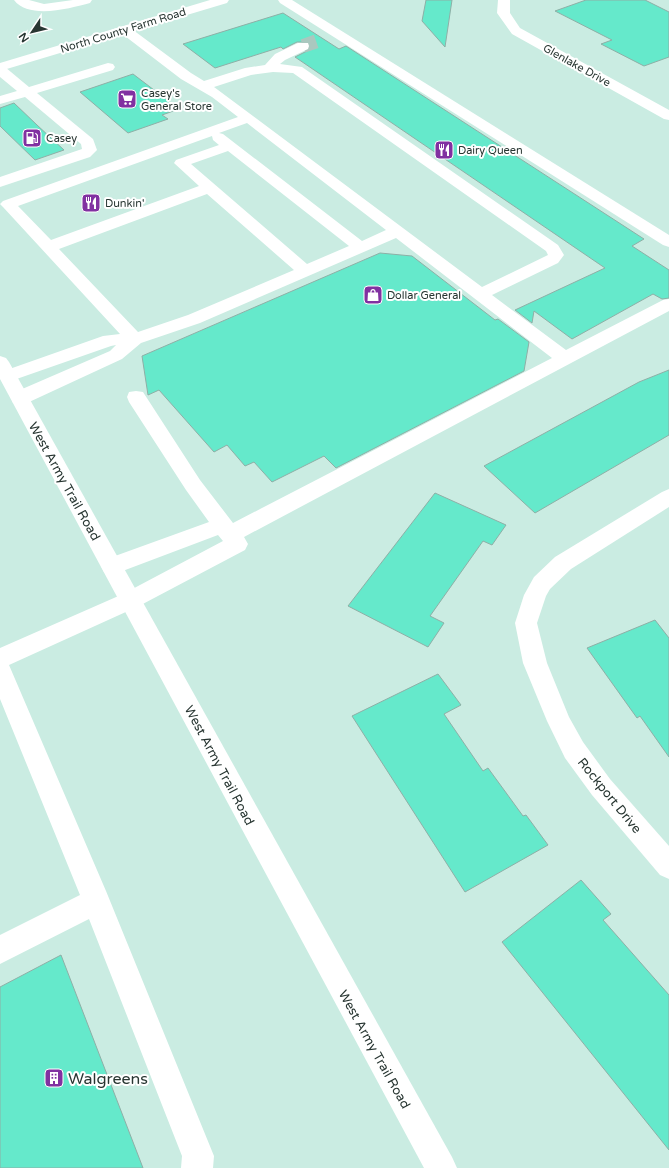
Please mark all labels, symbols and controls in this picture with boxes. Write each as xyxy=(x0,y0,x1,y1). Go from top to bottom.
street label: North County Farm Road xyxy=(59,5,188,56)
north arrow xyxy=(12,12,52,52)
text: N xyxy=(16,30,32,45)
street label: Glenlake Drive xyxy=(541,42,613,89)
place label: Casey's General Store xyxy=(141,87,212,113)
supermarket icon: Casey's General Store xyxy=(116,88,138,110)
fuel station icon: Casey xyxy=(21,127,43,149)
place label: Casey xyxy=(46,132,77,145)
restaurant icon: Dairy Queen xyxy=(433,139,455,161)
place label: Dairy Queen xyxy=(458,144,523,157)
restaurant icon: Dunkin' xyxy=(80,192,102,214)
place label: Dunkin' xyxy=(105,197,144,210)
shop icon: Dollar General xyxy=(362,284,384,306)
place label: Dollar General xyxy=(387,289,461,302)
street label: West Army Trail Road xyxy=(25,419,103,544)
street label: West Army Trail Road xyxy=(181,703,257,828)
street label: Rockport Drive xyxy=(574,755,645,837)
street label: West Army Trail Road xyxy=(335,987,413,1112)
building icon: Walgreens xyxy=(43,1067,65,1089)
place label: Walgreens xyxy=(68,1069,148,1089)

